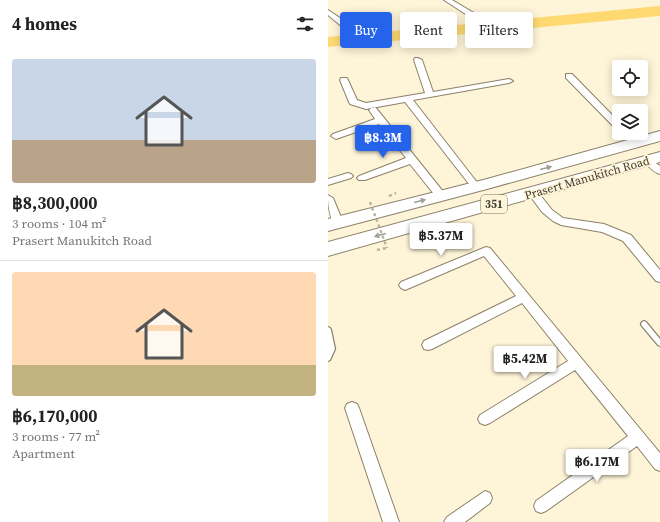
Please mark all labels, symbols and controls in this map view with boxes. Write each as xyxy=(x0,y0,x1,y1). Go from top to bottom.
text: 4 homes xyxy=(12,12,77,36)
chip: Buy xyxy=(340,12,392,48)
chip: Rent xyxy=(400,12,457,48)
chip: Filters xyxy=(465,12,533,48)
icon: filters xyxy=(294,13,316,35)
map controls xyxy=(612,60,648,140)
button: locate xyxy=(612,60,648,96)
icon: home xyxy=(128,85,200,157)
button: layers xyxy=(612,104,648,140)
pin: ฿8.3M xyxy=(355,125,411,159)
text: ฿8.3M xyxy=(364,129,402,146)
street label: Prasert Manukitch Road xyxy=(523,152,651,203)
one-way arrow xyxy=(540,165,552,171)
text: ฿8,300,000 xyxy=(12,191,98,215)
road number: 351 xyxy=(481,195,507,213)
one-way arrow xyxy=(414,198,426,204)
text: 3 rooms · 104 m² xyxy=(12,215,107,232)
pin: ฿5.37M xyxy=(408,223,474,257)
text: ฿5.37M xyxy=(419,227,463,244)
text: Prasert Manukitch Road xyxy=(12,232,152,249)
one-way arrow xyxy=(373,232,385,238)
icon: home xyxy=(128,298,200,370)
pin: ฿5.42M xyxy=(492,346,558,380)
text: ฿5.42M xyxy=(503,350,547,367)
text: ฿6,170,000 xyxy=(12,404,98,428)
text: 3 rooms · 77 m² xyxy=(12,428,100,445)
text: Apartment xyxy=(12,445,75,462)
pin: ฿6.17M xyxy=(564,449,630,483)
text: ฿6.17M xyxy=(575,453,619,470)

